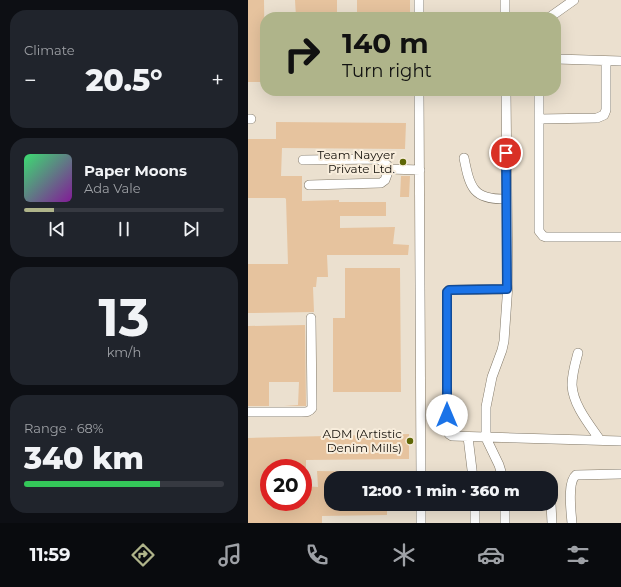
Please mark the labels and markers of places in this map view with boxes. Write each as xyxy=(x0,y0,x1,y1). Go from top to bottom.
pin xyxy=(489,136,523,170)
place label: Team Nayyer Private Ltd. xyxy=(317,147,395,176)
marker: Team Nayyer Private Ltd. xyxy=(398,157,408,167)
place label: ADM (Artistic Denim Mills) xyxy=(323,426,402,455)
marker: ADM (Artistic Denim Mills) xyxy=(405,436,415,446)

